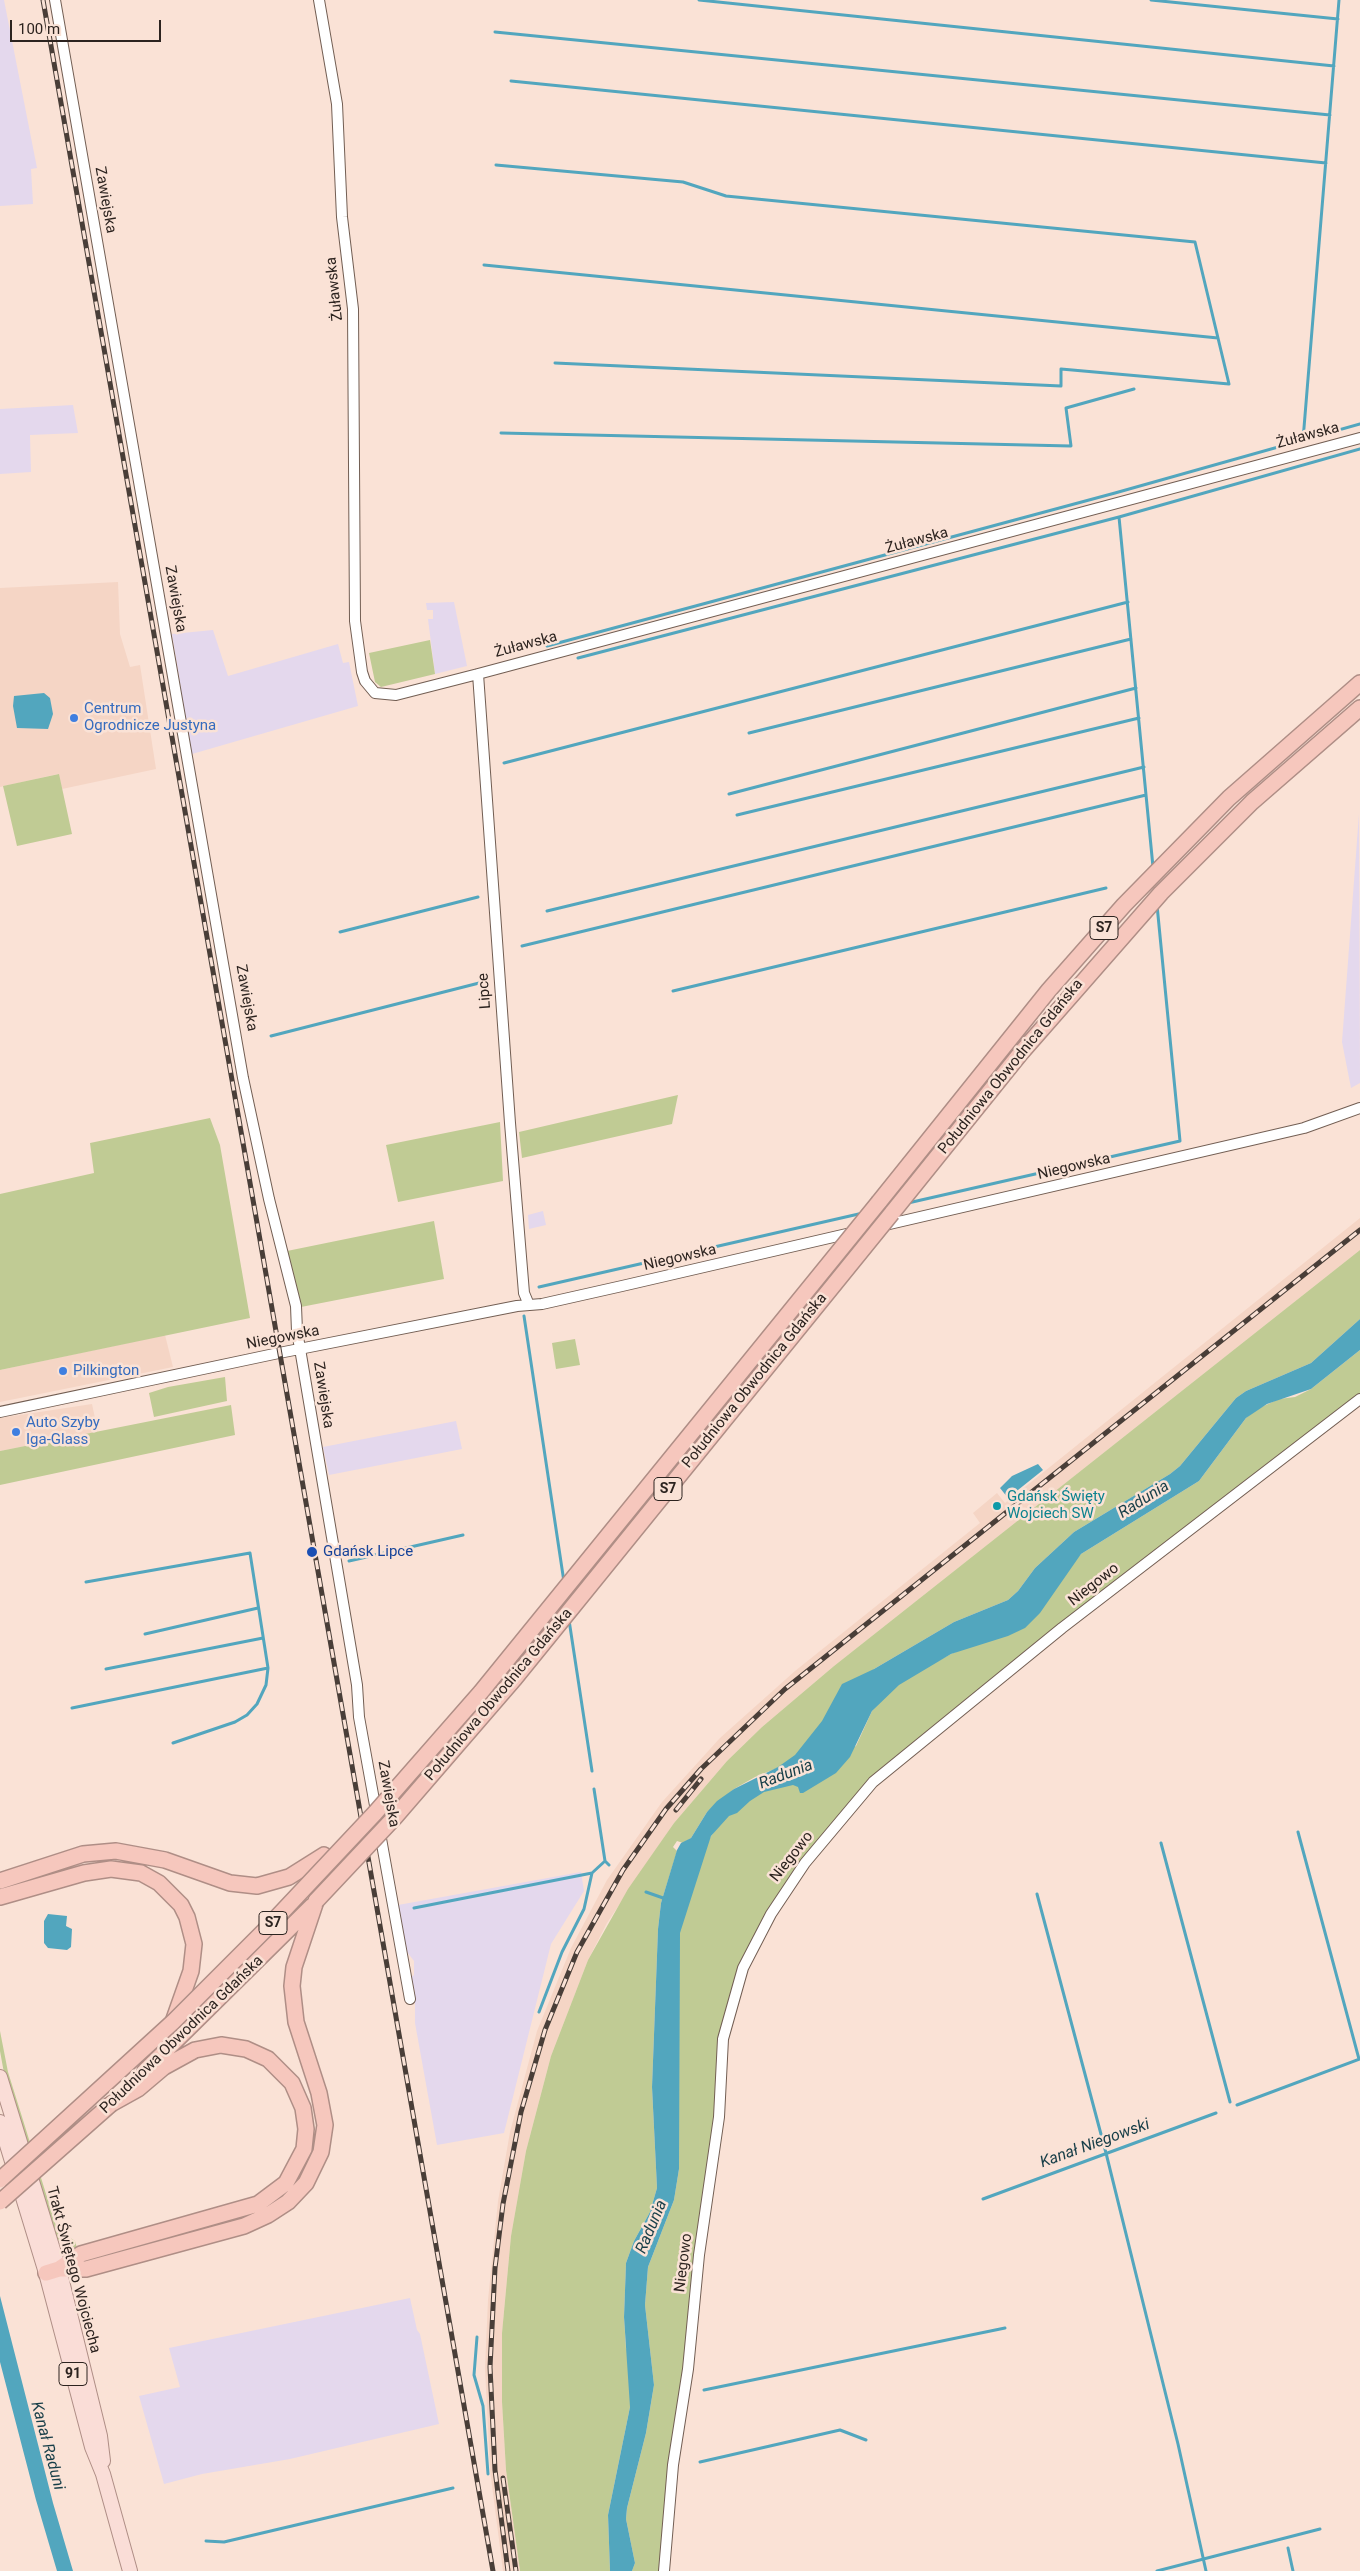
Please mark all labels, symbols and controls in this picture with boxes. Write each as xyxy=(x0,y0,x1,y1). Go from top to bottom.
scale bar xyxy=(12,10,164,42)
text: 100 m xyxy=(18,20,60,38)
street label: Zawiejska xyxy=(90,165,120,235)
street label: Żuławska xyxy=(323,256,347,322)
street label: Żuławska xyxy=(1275,419,1341,453)
street label: Żuławska xyxy=(884,524,950,558)
street label: Zawiejska xyxy=(160,564,190,634)
street label: Żuławska xyxy=(493,628,559,662)
place label: Centrum Ogrodnicze Justyna xyxy=(84,700,216,735)
marker: Centrum Ogrodnicze Justyna xyxy=(68,712,80,724)
road number: S7 xyxy=(1090,916,1118,940)
street label: Zawiejska xyxy=(231,963,261,1033)
street label: Lipce xyxy=(475,972,495,1010)
street label: Południowa Obwodnica Gdańska xyxy=(935,976,1087,1158)
street label: Niegowska xyxy=(1036,1150,1112,1184)
street label: Niegowska xyxy=(642,1241,718,1275)
street label: Południowa Obwodnica Gdańska xyxy=(679,1290,831,1472)
street label: Niegowska xyxy=(245,1322,321,1354)
street label: Zawiejska xyxy=(309,1360,337,1430)
place label: Pilkington xyxy=(73,1362,139,1380)
marker: Pilkington xyxy=(57,1365,69,1377)
place label: Auto Szyby Iga-Glass xyxy=(26,1414,100,1449)
marker: Auto Szyby Iga-Glass xyxy=(10,1426,22,1438)
water label: Radunia xyxy=(1115,1477,1173,1523)
road number: S7 xyxy=(654,1478,682,1500)
place label: Gdańsk Święty Wojciech SW xyxy=(1007,1488,1105,1523)
marker: Gdańsk Święty Wojciech SW xyxy=(991,1500,1003,1512)
place label: Gdańsk Lipce xyxy=(323,1543,413,1561)
marker: Gdańsk Lipce xyxy=(305,1545,319,1559)
street label: Niegowo xyxy=(1065,1560,1123,1610)
street label: Południowa Obwodnica Gdańska xyxy=(422,1605,576,1785)
water label: Radunia xyxy=(756,1756,816,1794)
street label: Zawiejska xyxy=(373,1759,403,1829)
street label: Niegowo xyxy=(767,1828,817,1886)
road number: S7 xyxy=(259,1912,287,1935)
street label: Południowa Obwodnica Gdańska xyxy=(97,1952,267,2118)
water label: Kanał Niegowski xyxy=(1038,2115,1152,2173)
street label: Trakt Świętego Wojciecha xyxy=(42,2185,104,2355)
water label: Radunia xyxy=(632,2197,672,2257)
street label: Niegowo xyxy=(671,2233,697,2293)
road number: 91 xyxy=(59,2362,87,2386)
water label: Kanał Raduni xyxy=(26,2400,68,2492)

